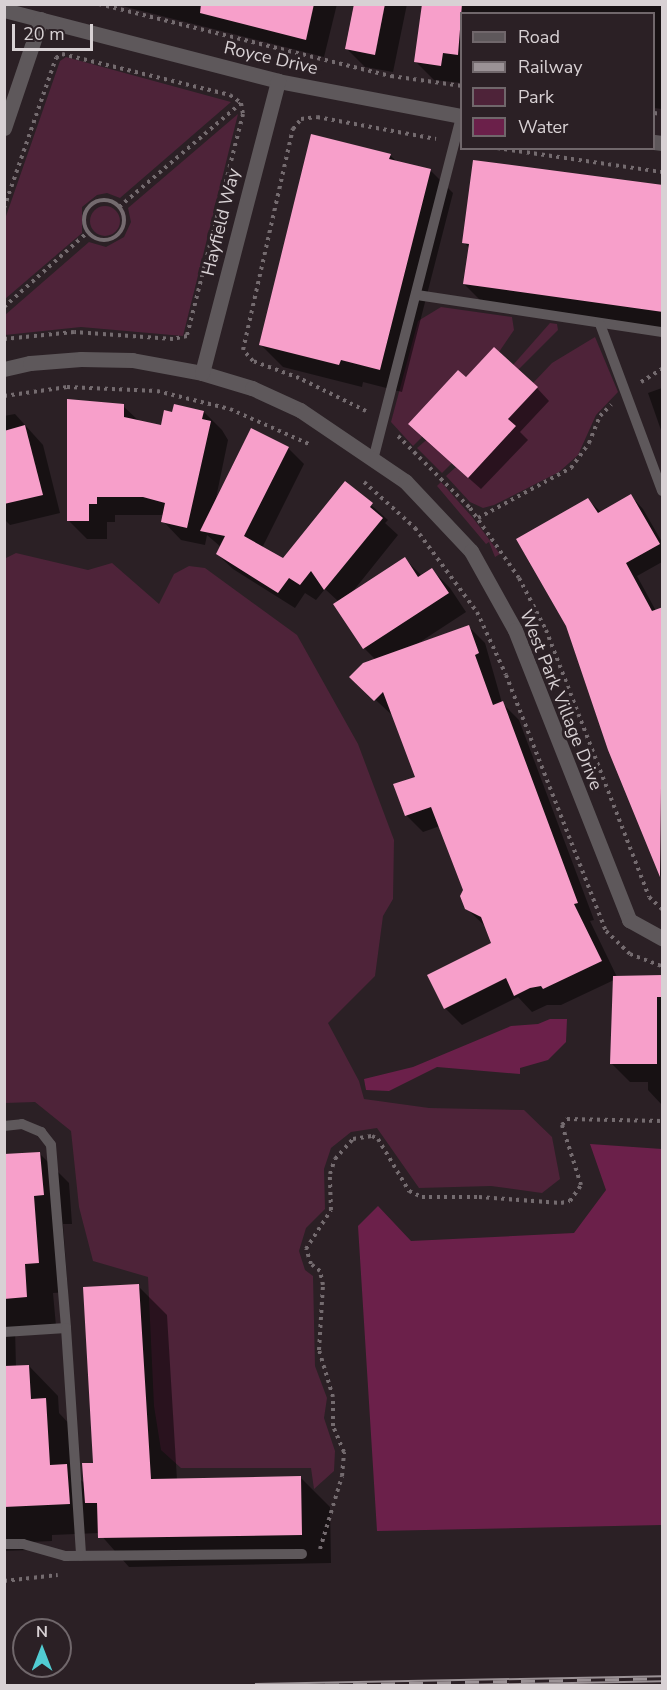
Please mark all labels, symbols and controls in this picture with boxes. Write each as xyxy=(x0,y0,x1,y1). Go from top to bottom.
scale bar xyxy=(15,12,96,50)
legend xyxy=(460,12,655,150)
text: 20 m xyxy=(23,22,65,46)
text: Road xyxy=(518,25,560,49)
street label: Royce Drive xyxy=(222,37,320,79)
text: Railway xyxy=(518,55,583,79)
text: Park xyxy=(518,85,554,109)
text: Water xyxy=(518,115,569,139)
street label: Hayfield Way xyxy=(197,166,245,278)
street label: West Park Village Drive xyxy=(515,607,607,793)
north arrow xyxy=(12,1618,72,1678)
text: N xyxy=(36,1621,48,1643)

